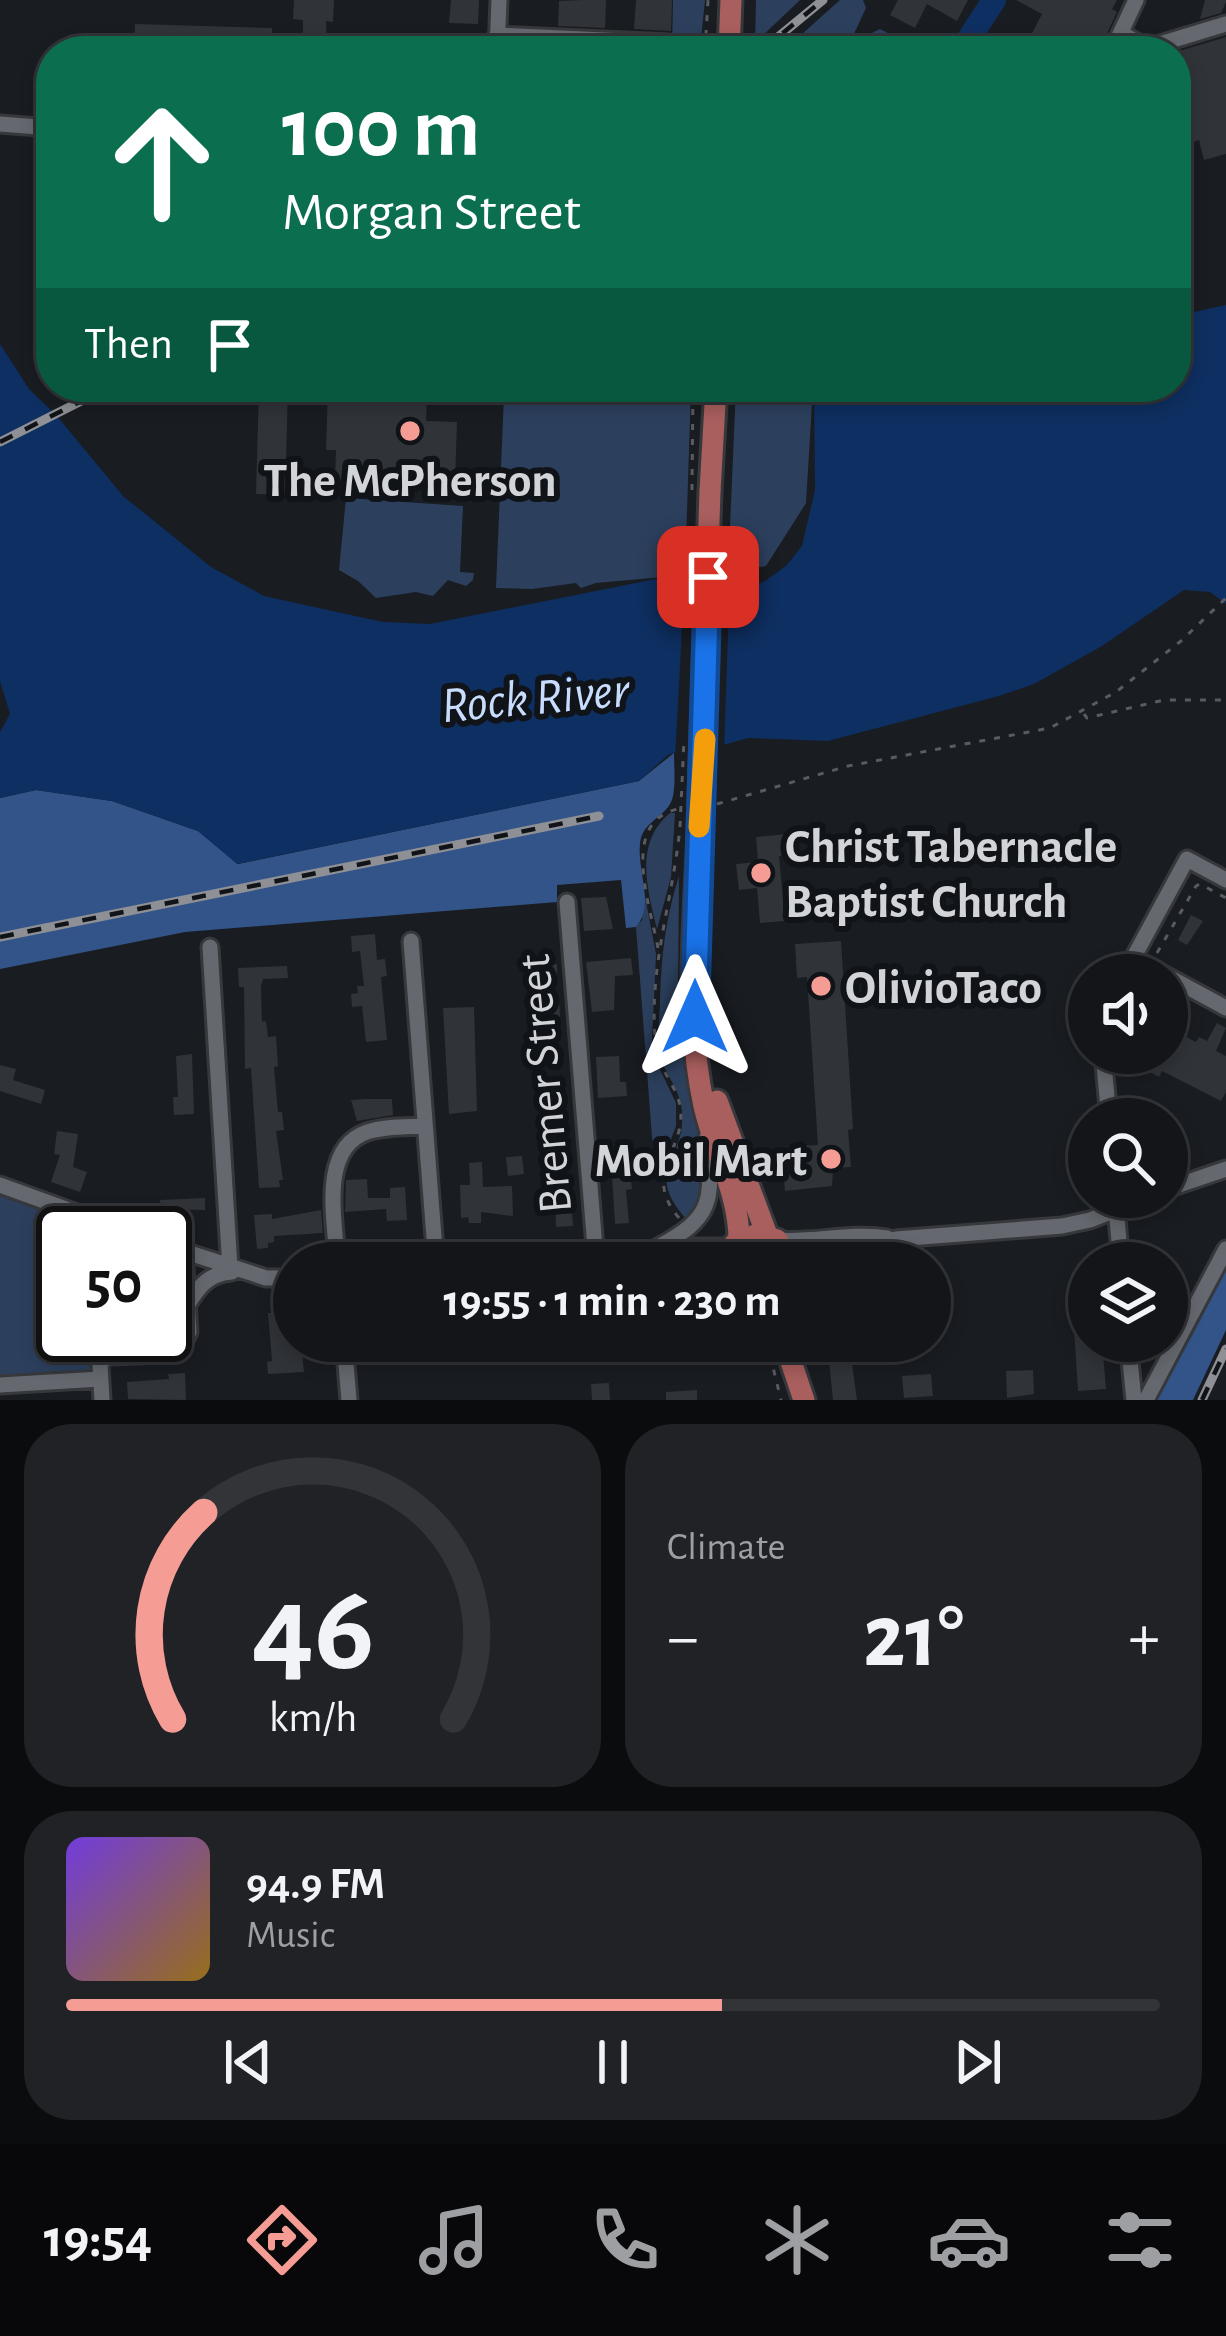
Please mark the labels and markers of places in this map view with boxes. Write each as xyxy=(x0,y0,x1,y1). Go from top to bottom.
marker: The McPherson xyxy=(397,418,423,444)
place label: The McPherson xyxy=(263,458,557,506)
pin xyxy=(657,526,759,628)
place label: Christ Tabernacle Baptist Church xyxy=(785,824,1117,927)
marker: Christ Tabernacle Baptist Church xyxy=(748,860,774,886)
place label: OlivioTaco xyxy=(845,965,1042,1013)
marker: OlivioTaco xyxy=(808,973,834,999)
place label: Mobil Mart xyxy=(595,1138,807,1186)
marker: Mobil Mart xyxy=(818,1146,844,1172)

